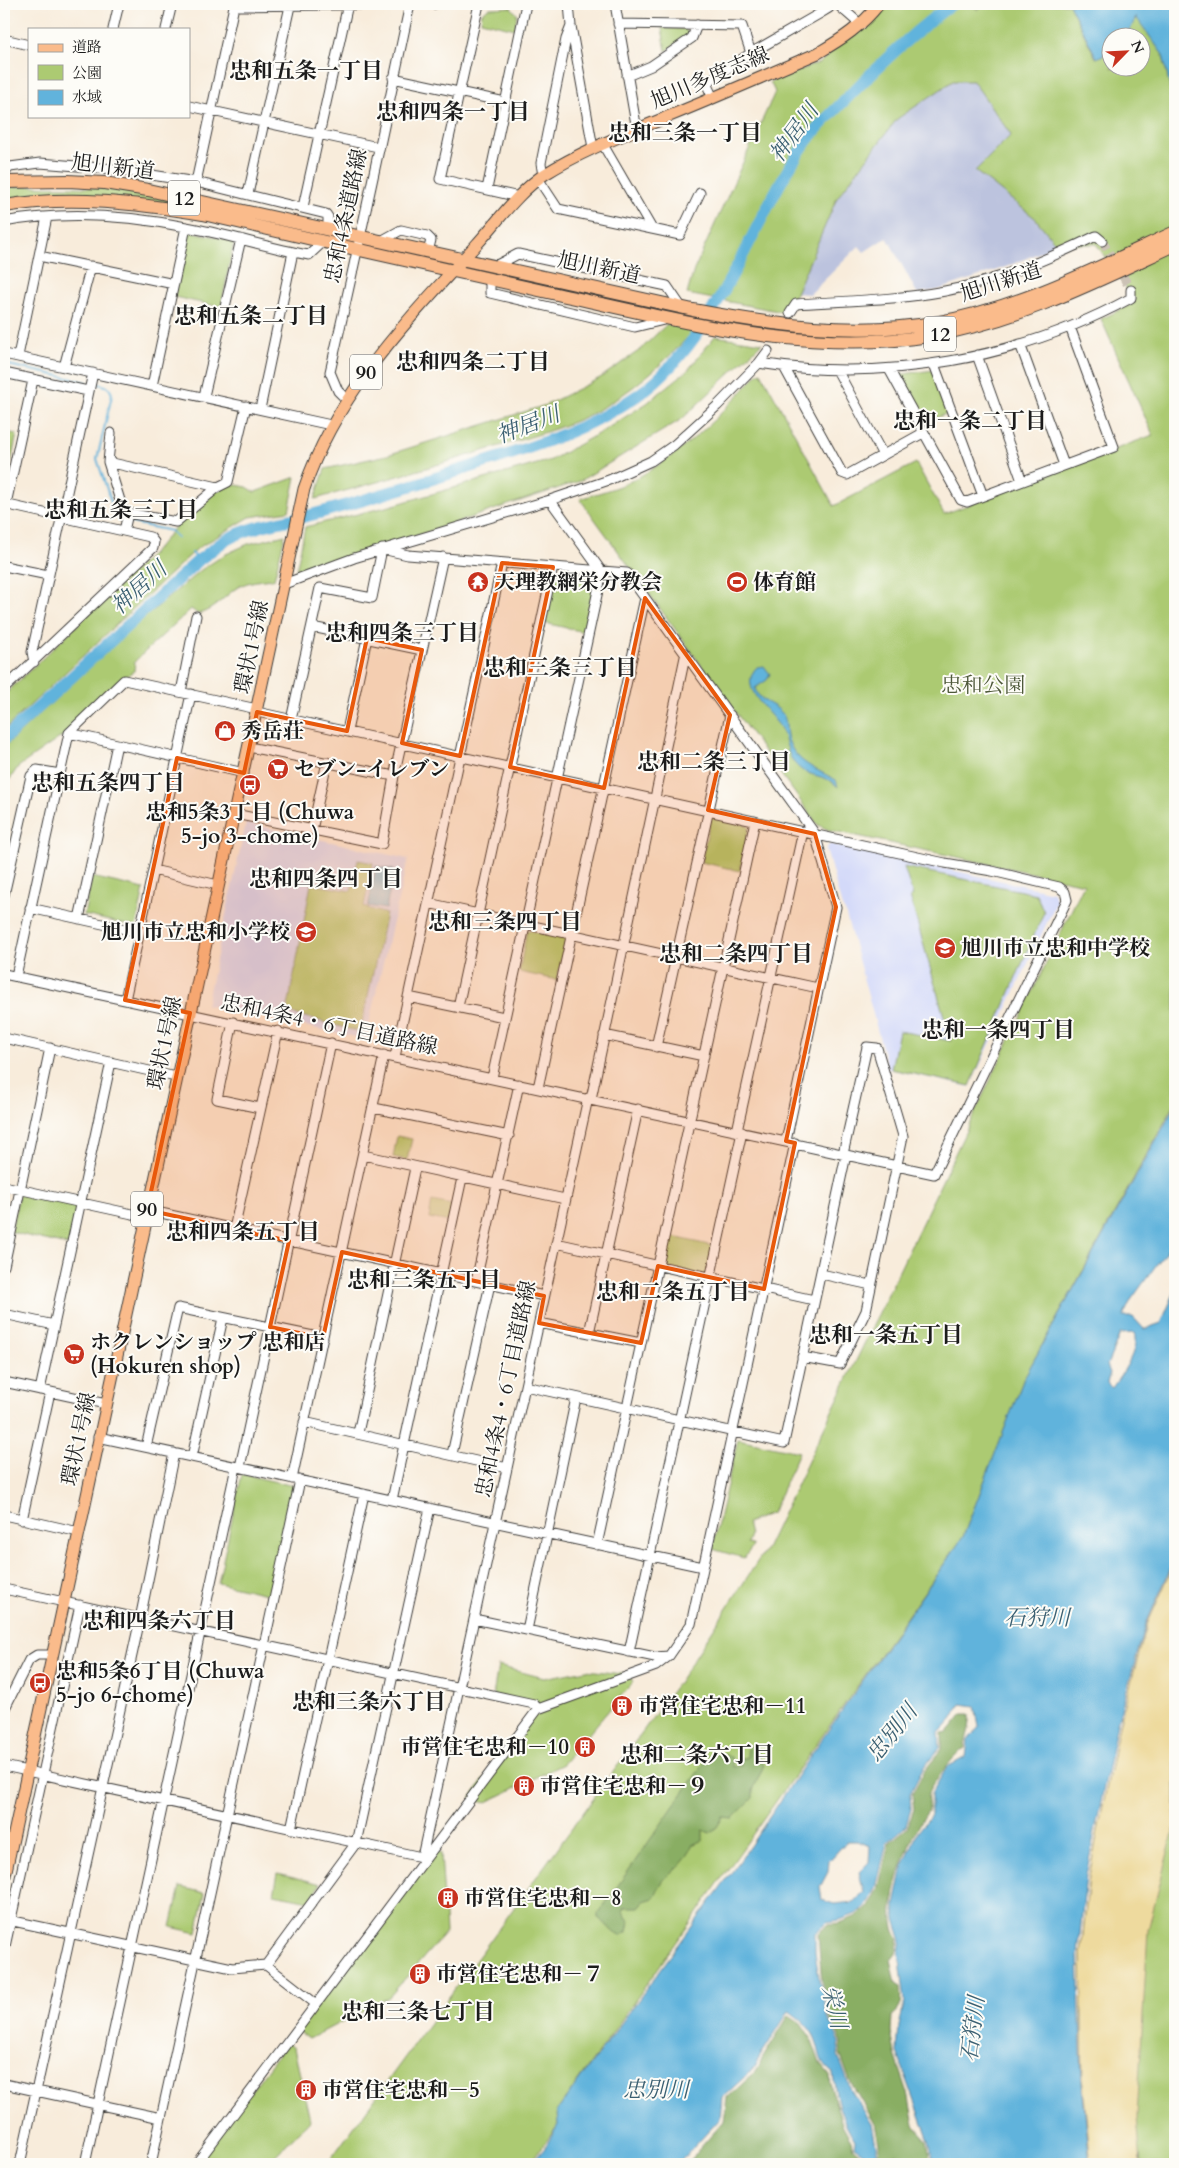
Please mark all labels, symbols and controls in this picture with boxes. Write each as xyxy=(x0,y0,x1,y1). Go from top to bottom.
legend xyxy=(28,28,190,118)
north arrow xyxy=(1102,28,1152,78)
text: 道路 xyxy=(72,37,102,57)
text: N xyxy=(1126,37,1149,56)
street label: 旭川多度志線 xyxy=(646,40,774,116)
district label: 忠和五条一丁目 xyxy=(229,56,383,86)
text: 公園 xyxy=(72,63,102,83)
text: 水域 xyxy=(72,87,102,107)
water label: 神居川 xyxy=(762,96,827,169)
district label: 忠和四条一丁目 xyxy=(376,97,530,127)
district label: 忠和三条一丁目 xyxy=(608,118,762,148)
street label: 忠和4条道路線 xyxy=(318,146,374,286)
street label: 旭川新道 xyxy=(70,147,156,187)
road number: 12 xyxy=(168,180,200,216)
street label: 旭川新道 xyxy=(555,245,643,291)
street label: 旭川新道 xyxy=(957,255,1045,309)
district label: 忠和五条二丁目 xyxy=(174,301,328,331)
road number: 12 xyxy=(924,316,956,352)
district label: 忠和四条二丁目 xyxy=(396,347,550,377)
road number: 90 xyxy=(350,354,382,390)
water label: 神居川 xyxy=(492,398,566,451)
district label: 忠和一条二丁目 xyxy=(893,406,1047,436)
district label: 忠和五条三丁目 xyxy=(44,495,198,525)
water label: 神居川 xyxy=(104,553,175,621)
place label: 天理教網栄分教会 xyxy=(494,568,662,597)
place label: 体育館 xyxy=(753,568,816,597)
temple icon: 天理教網栄分教会 xyxy=(466,570,490,594)
sports icon: 体育館 xyxy=(725,570,749,594)
street label: 環状1号線 xyxy=(228,598,276,696)
district label: 忠和四条三丁目 xyxy=(325,618,479,648)
district label: 忠和三条三丁目 xyxy=(483,653,637,683)
park label: 忠和公園 xyxy=(941,671,1025,700)
place label: 秀岳荘 xyxy=(241,717,304,746)
shop icon: 秀岳荘 xyxy=(213,719,237,743)
district label: 忠和二条三丁目 xyxy=(637,747,791,777)
place label: セブン-イレブン xyxy=(294,755,449,784)
supermarket icon: セブン-イレブン xyxy=(266,757,290,781)
district label: 忠和五条四丁目 xyxy=(31,768,185,798)
bus stop icon: 忠和5条3丁目 (Chuwa 5-jo 3-chome) xyxy=(238,773,262,797)
place label: 忠和5条3丁目 (Chuwa 5-jo 3-chome) xyxy=(146,798,355,851)
district label: 忠和四条四丁目 xyxy=(249,864,403,894)
district label: 忠和三条四丁目 xyxy=(428,907,582,937)
place label: 旭川市立忠和小学校 xyxy=(101,918,290,947)
school or university icon: 旭川市立忠和小学校 xyxy=(294,920,318,944)
place label: 旭川市立忠和中学校 xyxy=(961,934,1150,963)
school or university icon: 旭川市立忠和中学校 xyxy=(933,936,957,960)
district label: 忠和二条四丁目 xyxy=(659,939,813,969)
street label: 忠和4条4・6丁目道路線 xyxy=(218,988,440,1062)
street label: 環状1号線 xyxy=(141,994,189,1092)
district label: 忠和一条四丁目 xyxy=(921,1015,1075,1045)
road number: 90 xyxy=(131,1192,163,1226)
district label: 忠和四条五丁目 xyxy=(166,1217,320,1247)
district label: 忠和三条五丁目 xyxy=(347,1265,501,1295)
district label: 忠和二条五丁目 xyxy=(596,1277,750,1307)
street label: 忠和4条4・6丁目道路線 xyxy=(469,1278,543,1500)
district label: 忠和一条五丁目 xyxy=(809,1320,963,1350)
place label: ホクレンショップ 忠和店 (Hokuren shop) xyxy=(90,1328,325,1381)
supermarket icon: ホクレンショップ 忠和店 (Hokuren shop) xyxy=(62,1342,86,1366)
street label: 環状1号線 xyxy=(55,1390,103,1488)
water label: 石狩川 xyxy=(1004,1603,1072,1633)
district label: 忠和四条六丁目 xyxy=(82,1606,236,1636)
place label: 忠和5条6丁目 (Chuwa 5-jo 6-chome) xyxy=(56,1657,265,1710)
bus stop icon: 忠和5条6丁目 (Chuwa 5-jo 6-chome) xyxy=(28,1671,52,1695)
district label: 忠和三条六丁目 xyxy=(292,1687,446,1717)
place label: 市営住宅忠和－11 xyxy=(638,1692,807,1721)
building icon: 市営住宅忠和－11 xyxy=(610,1694,634,1718)
water label: 忠別川 xyxy=(860,1696,926,1768)
place label: 市営住宅忠和－10 xyxy=(400,1733,569,1762)
building icon: 市営住宅忠和－10 xyxy=(573,1735,597,1759)
district label: 忠和二条六丁目 xyxy=(620,1740,774,1770)
place label: 市営住宅忠和－９ xyxy=(540,1772,708,1801)
building icon: 市営住宅忠和－９ xyxy=(512,1774,536,1798)
place label: 市営住宅忠和－8 xyxy=(464,1884,622,1913)
building icon: 市営住宅忠和－8 xyxy=(436,1886,460,1910)
place label: 市営住宅忠和－７ xyxy=(436,1960,604,1989)
building icon: 市営住宅忠和－７ xyxy=(408,1962,432,1986)
water label: 栄川 xyxy=(814,1982,854,2034)
water label: 石狩川 xyxy=(954,1992,992,2064)
district label: 忠和三条七丁目 xyxy=(341,1997,495,2027)
water label: 忠別川 xyxy=(623,2075,691,2105)
place label: 市営住宅忠和－5 xyxy=(322,2076,480,2105)
building icon: 市営住宅忠和－5 xyxy=(294,2078,318,2102)

